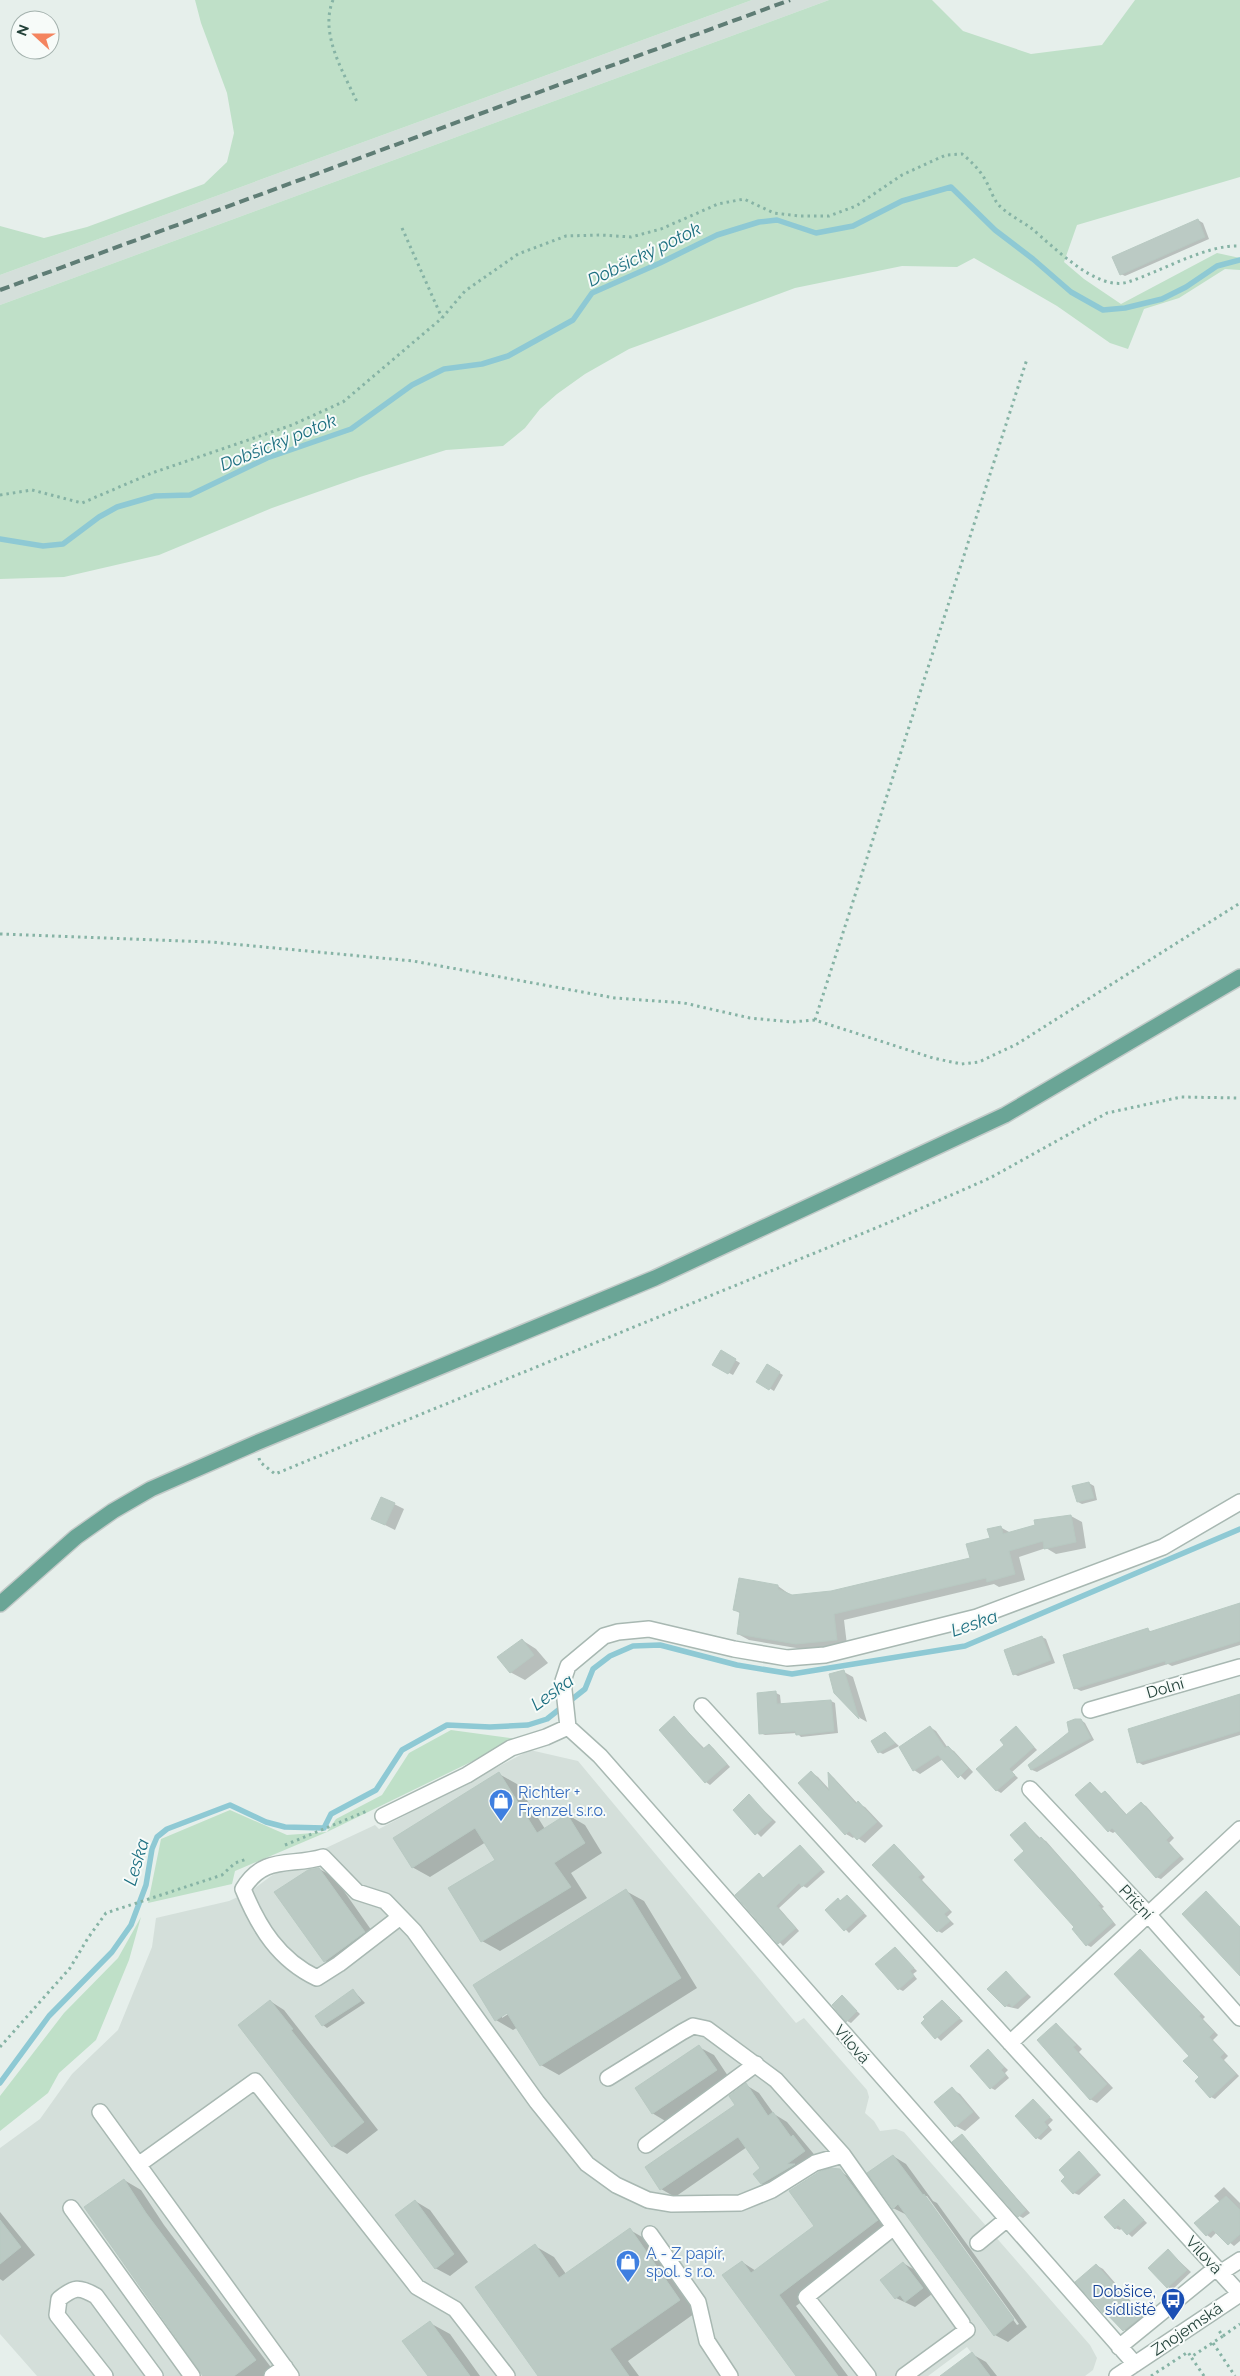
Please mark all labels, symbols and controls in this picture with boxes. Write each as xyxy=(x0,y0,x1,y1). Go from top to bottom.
north arrow xyxy=(10,10,60,60)
text: N xyxy=(13,22,32,38)
water label: Dobšický potok xyxy=(584,217,705,291)
water label: Dobšický potok xyxy=(217,409,340,475)
water label: Leska xyxy=(948,1605,1000,1641)
water label: Leska xyxy=(526,1669,578,1715)
street label: Dolní xyxy=(1144,1673,1186,1702)
place label: Richter + Frenzel s.r.o. xyxy=(518,1783,606,1820)
shop icon: Richter + Frenzel s.r.o. xyxy=(488,1788,514,1822)
water label: Leska xyxy=(119,1836,153,1888)
street label: Příční xyxy=(1115,1881,1157,1924)
street label: Vilová xyxy=(830,2021,874,2067)
street label: Vilová xyxy=(1182,2232,1226,2278)
place label: A - Z papír, spol. s r.o. xyxy=(646,2244,725,2281)
shop icon: A - Z papír, spol. s r.o. xyxy=(615,2249,641,2283)
place label: Dobšice, sídliště xyxy=(1092,2282,1156,2319)
bus stop icon: Dobšice, sídliště xyxy=(1160,2287,1186,2321)
street label: Znojemská xyxy=(1148,2298,1226,2360)

